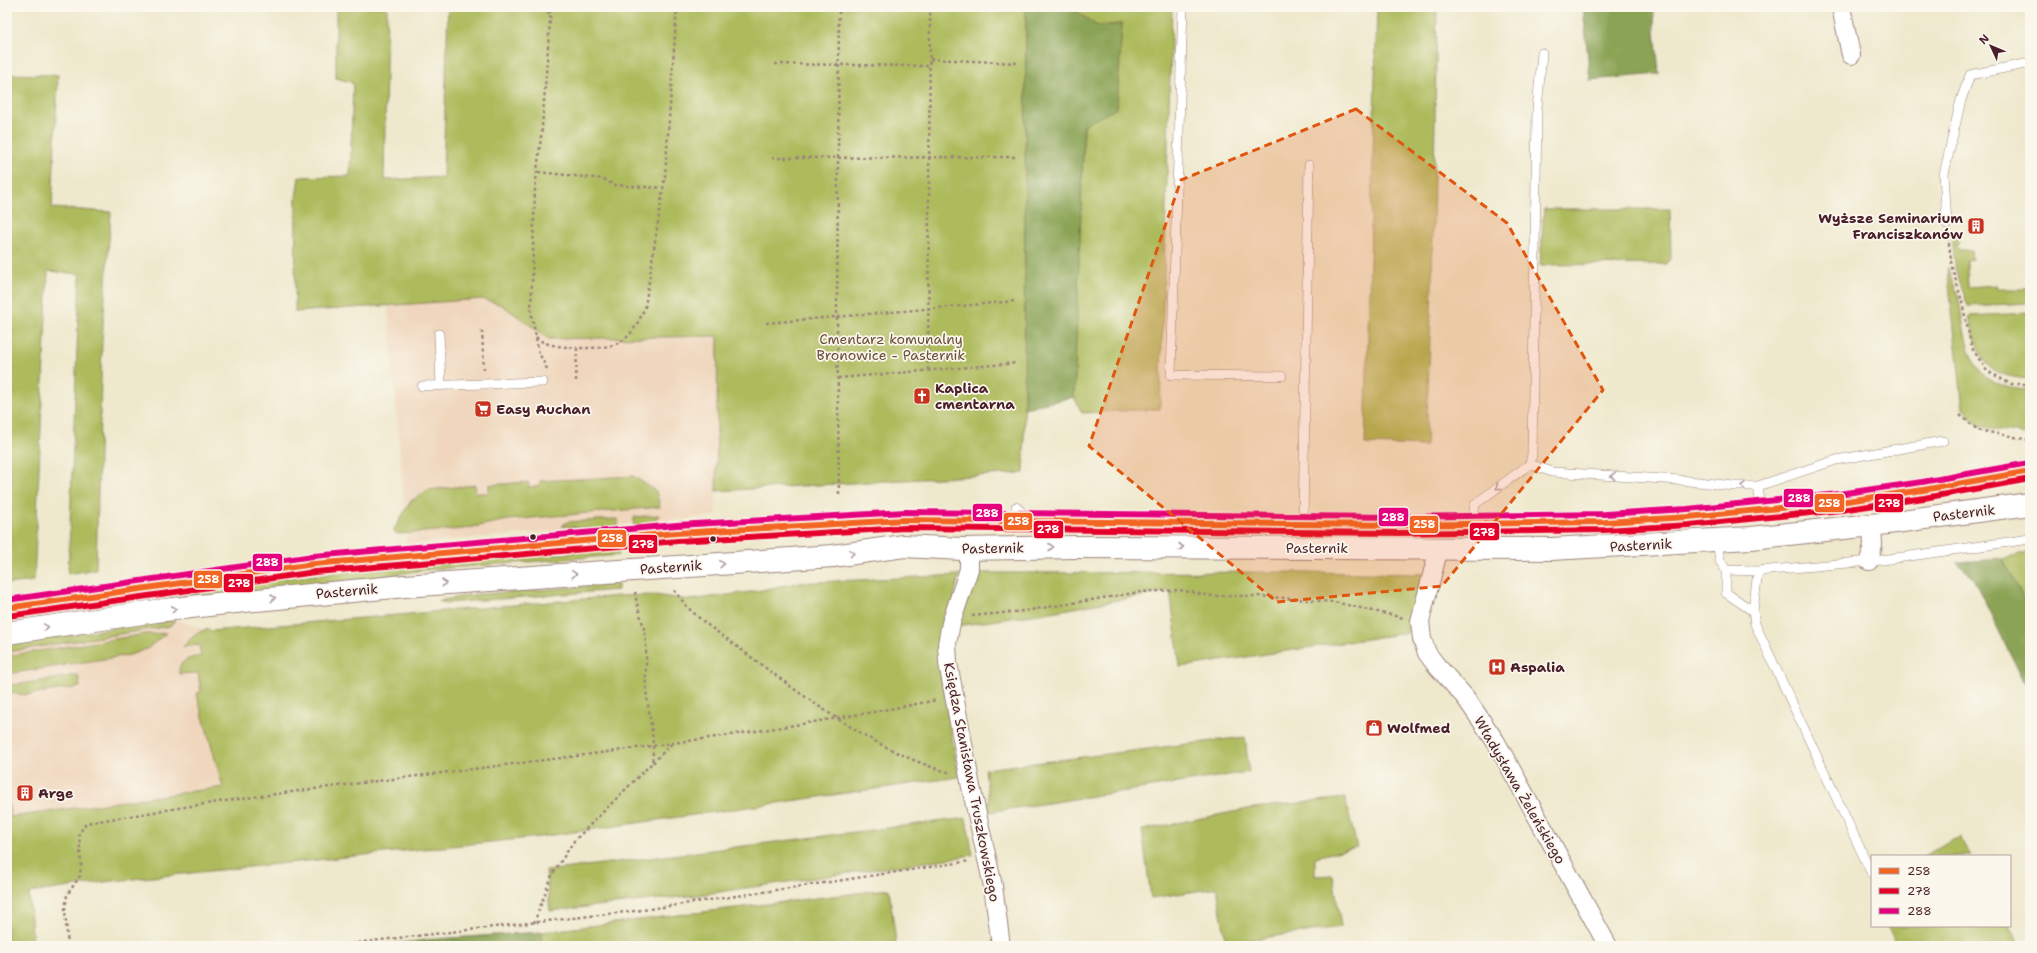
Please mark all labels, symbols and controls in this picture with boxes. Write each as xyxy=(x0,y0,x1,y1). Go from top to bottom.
north arrow xyxy=(1971,26,2011,66)
text: N xyxy=(1976,31,1993,48)
place label: Wyższe Seminarium Franciszkanów xyxy=(1818,209,1963,243)
building icon: Wyższe Seminarium Franciszkanów xyxy=(1966,216,1986,236)
park label: Cmentarz komunalny Bronowice - Pasternik xyxy=(817,330,965,364)
place label: Kaplica cmentarna xyxy=(935,379,1015,413)
church icon: Kaplica cmentarna xyxy=(912,386,932,406)
supermarket icon: Easy Auchan xyxy=(473,399,493,419)
place label: Easy Auchan xyxy=(496,400,590,418)
one-way arrow xyxy=(1610,471,1616,480)
one-way arrow xyxy=(1495,482,1502,490)
one-way arrow xyxy=(1740,482,1746,490)
line badge: 288 xyxy=(1783,488,1814,508)
text: 288 xyxy=(1787,491,1811,506)
line badge: 258 xyxy=(1814,493,1845,513)
line badge: 278 xyxy=(1874,493,1904,513)
text: 258 xyxy=(1818,496,1840,511)
text: 278 xyxy=(1878,496,1901,511)
street label: Pasternik xyxy=(1932,500,1996,526)
line badge: 288 xyxy=(972,503,1003,522)
text: 288 xyxy=(975,506,999,521)
line badge: 288 xyxy=(1378,507,1409,527)
text: 288 xyxy=(1381,510,1405,525)
line badge: 258 xyxy=(1003,512,1033,531)
text: 258 xyxy=(1007,514,1029,529)
line badge: 258 xyxy=(1409,515,1439,534)
text: 258 xyxy=(1413,517,1435,532)
line badge: 278 xyxy=(1033,520,1064,539)
text: 278 xyxy=(1037,522,1060,537)
line badge: 278 xyxy=(1469,522,1500,541)
text: 278 xyxy=(1473,525,1496,540)
line badge: 258 xyxy=(597,529,627,548)
text: 258 xyxy=(601,531,623,546)
unlabelled marker xyxy=(528,532,538,542)
line badge: 278 xyxy=(628,534,658,554)
unlabelled marker xyxy=(708,534,718,544)
street label: Pasternik xyxy=(1609,534,1673,556)
text: 278 xyxy=(632,537,655,552)
street label: Pasternik xyxy=(962,538,1024,558)
street label: Pasternik xyxy=(1286,539,1348,557)
one-way arrow xyxy=(1048,543,1054,552)
one-way arrow xyxy=(1178,543,1184,551)
one-way arrow xyxy=(849,549,855,558)
line badge: 288 xyxy=(252,553,283,572)
text: 288 xyxy=(255,555,279,570)
street label: Pasternik xyxy=(639,556,703,578)
one-way arrow xyxy=(719,560,725,569)
one-way arrow xyxy=(571,569,577,578)
line badge: 258 xyxy=(193,570,223,589)
text: 258 xyxy=(197,572,219,587)
line badge: 278 xyxy=(223,573,254,593)
text: 278 xyxy=(228,576,251,591)
street label: Pasternik xyxy=(315,579,379,603)
one-way arrow xyxy=(441,579,447,588)
one-way arrow xyxy=(270,594,276,603)
one-way arrow xyxy=(171,605,177,614)
one-way arrow xyxy=(42,623,49,632)
hospital icon: Aspalia xyxy=(1487,657,1507,677)
place label: Aspalia xyxy=(1510,658,1565,676)
street label: Księdza Stanisława Truszkowskiego xyxy=(940,661,1004,903)
street label: Władysława Żeleńskiego xyxy=(1470,713,1570,867)
shop icon: Wolfmed xyxy=(1364,718,1384,738)
place label: Wolfmed xyxy=(1387,719,1451,737)
building icon: Arge xyxy=(15,783,35,803)
place label: Arge xyxy=(38,784,73,802)
legend xyxy=(1871,855,2011,927)
text: 258 xyxy=(1907,863,1931,879)
text: 278 xyxy=(1907,883,1931,899)
text: 288 xyxy=(1907,903,1932,919)

